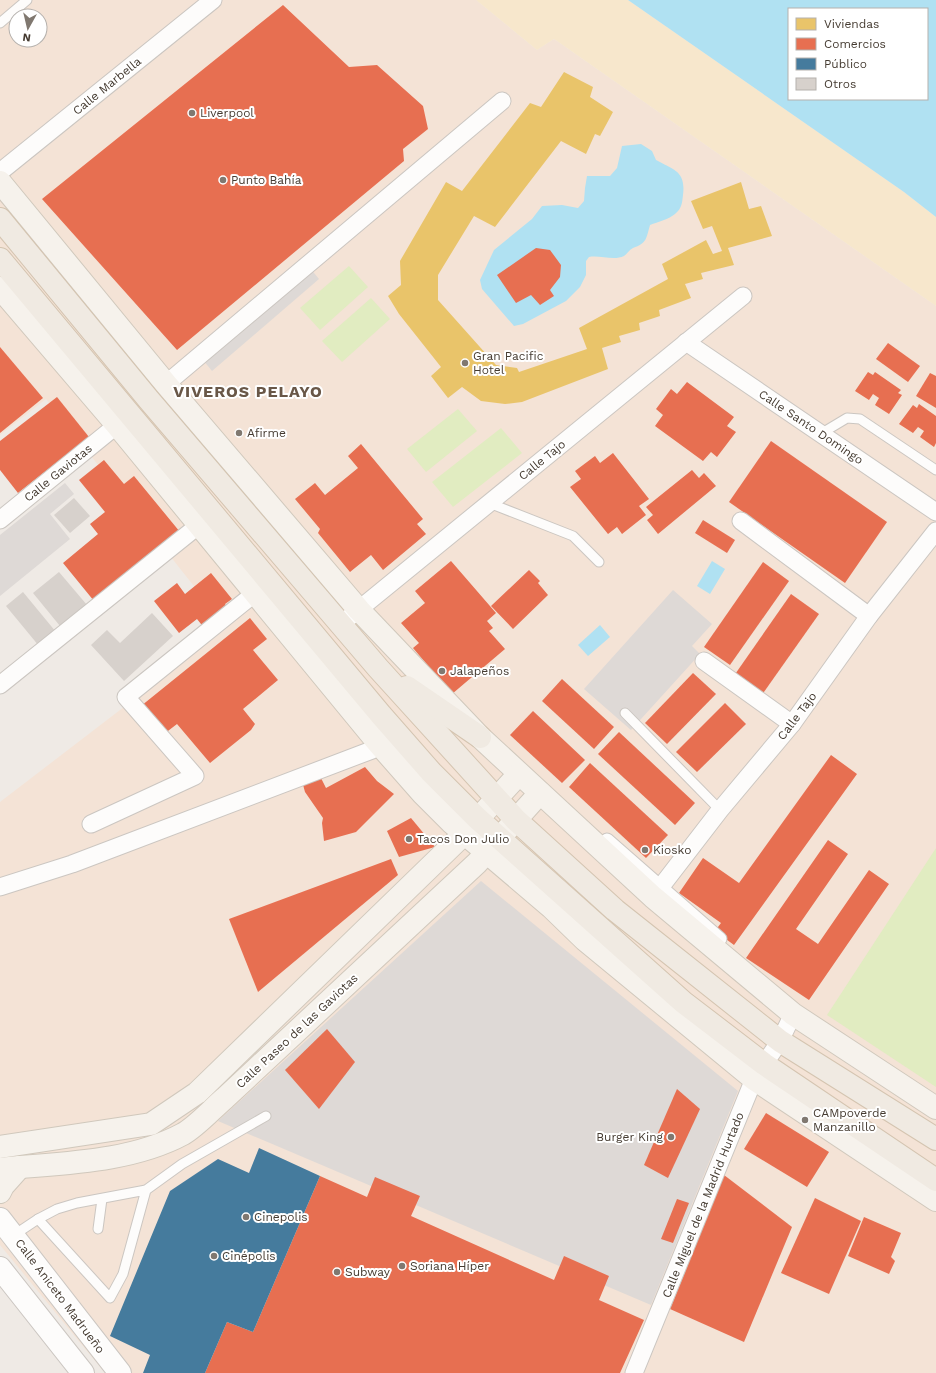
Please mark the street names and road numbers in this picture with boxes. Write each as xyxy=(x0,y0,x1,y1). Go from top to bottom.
street label: Calle Marbella xyxy=(70,54,144,118)
street label: Calle Santo Domingo xyxy=(756,387,866,467)
street label: Calle Tajo xyxy=(516,437,568,483)
street label: Calle Gaviotas xyxy=(21,441,95,505)
street label: Calle Tajo xyxy=(774,689,820,743)
street label: Calle Paseo de las Gaviotas xyxy=(233,971,361,1091)
street label: Calle Miguel de la Madrid Hurtado xyxy=(659,1110,747,1300)
street label: Calle Aniceto Madrueño xyxy=(12,1236,108,1356)

